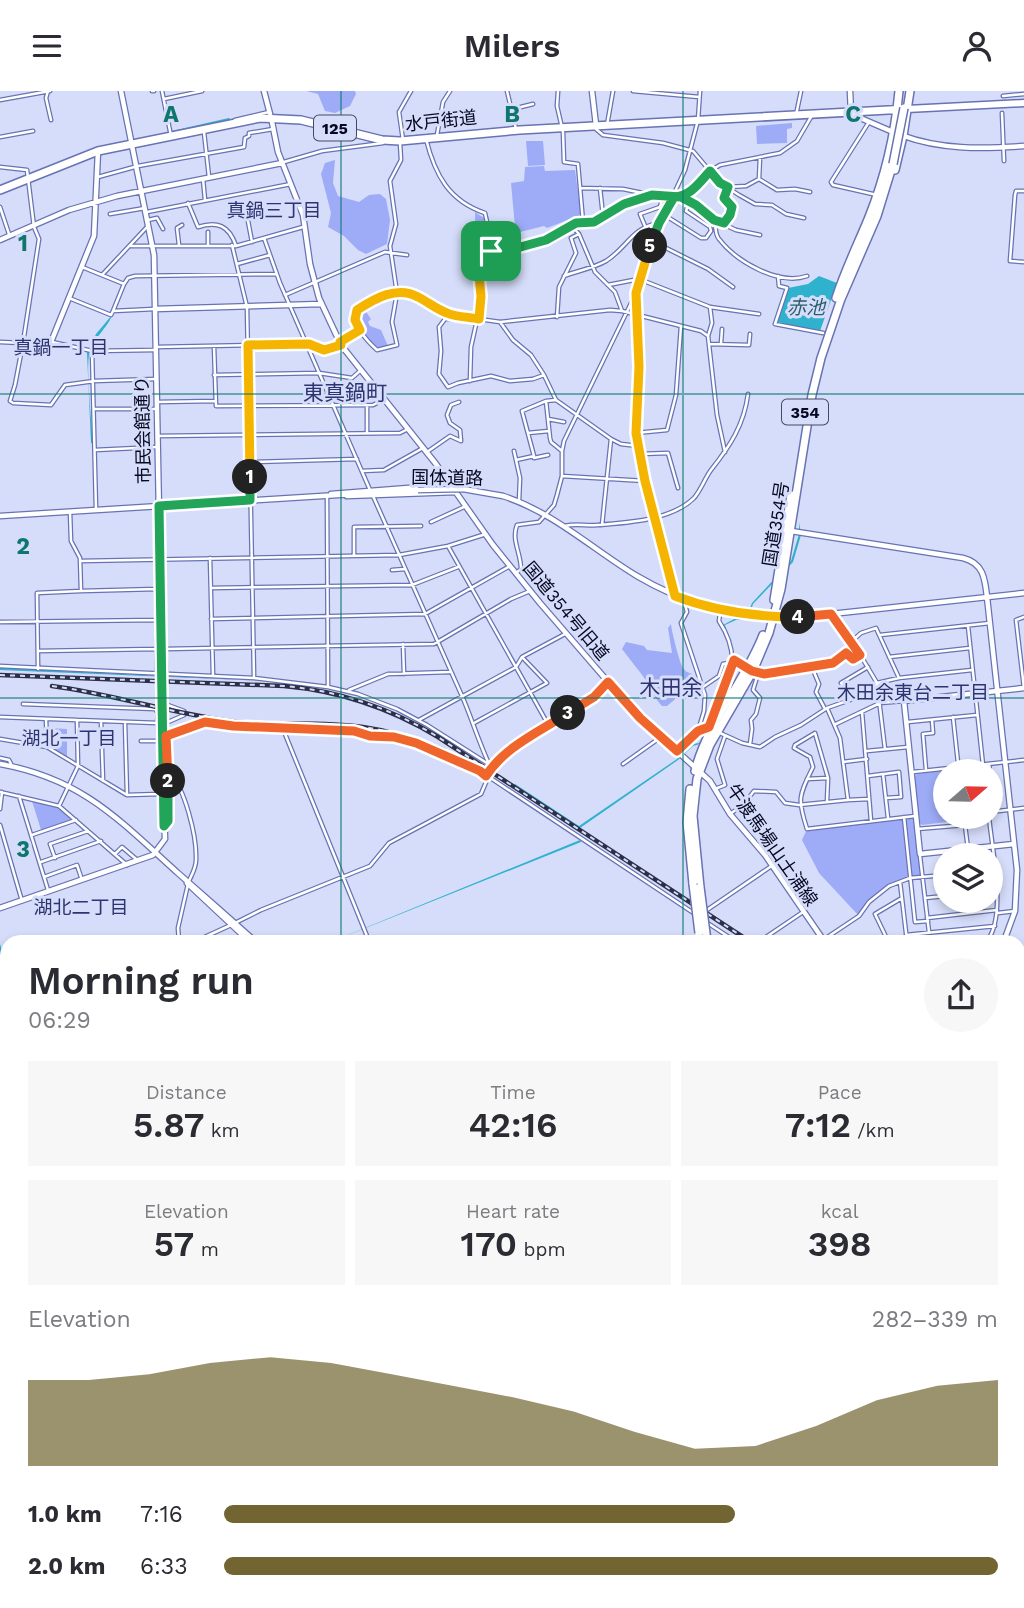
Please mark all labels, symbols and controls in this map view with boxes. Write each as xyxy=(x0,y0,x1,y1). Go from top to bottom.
icon: menu xyxy=(28,27,66,65)
text: Milers xyxy=(464,27,560,65)
icon: person xyxy=(958,27,996,65)
text: A xyxy=(163,101,179,128)
text: B xyxy=(504,101,520,128)
text: C xyxy=(845,101,861,128)
street label: 水戸街道 xyxy=(404,106,478,135)
road number: 125 xyxy=(314,115,356,141)
district label: 真鍋三丁目 xyxy=(226,199,322,222)
pin xyxy=(461,221,521,281)
pin: 5 xyxy=(632,229,668,263)
text: 1 xyxy=(18,230,28,257)
icon: arrive xyxy=(472,232,510,270)
text: 5 xyxy=(644,234,655,257)
water label: 赤池 xyxy=(787,296,827,319)
district label: 真鍋一丁目 xyxy=(13,336,109,359)
street label: 市民会館通り xyxy=(131,376,154,484)
district label: 東真鍋町 xyxy=(303,380,387,405)
road number: 354 xyxy=(782,399,828,425)
pin: 1 xyxy=(232,459,268,495)
text: 1 xyxy=(245,465,254,488)
street label: 国体道路 xyxy=(411,466,483,489)
street label: 国道354号 xyxy=(758,480,793,568)
text: 2 xyxy=(16,533,30,560)
street label: 国道354号旧道 xyxy=(519,557,614,664)
pin: 4 xyxy=(780,599,816,635)
text: 4 xyxy=(791,605,804,628)
district label: 木田余 xyxy=(640,675,703,700)
district label: 木田余東台二丁目 xyxy=(837,681,989,704)
pin: 3 xyxy=(550,695,586,731)
text: 3 xyxy=(562,701,573,724)
district label: 湖北一丁目 xyxy=(21,727,117,750)
north arrow xyxy=(933,759,1003,829)
map controls xyxy=(933,759,1003,913)
pin: 2 xyxy=(150,763,186,799)
text: 2 xyxy=(162,769,173,792)
street label: 牛渡馬場山土浦線 xyxy=(723,780,822,910)
text: 3 xyxy=(16,836,30,863)
button: layers xyxy=(933,843,1003,913)
district label: 湖北二丁目 xyxy=(33,896,129,919)
button: share xyxy=(924,958,998,1032)
text: Morning run xyxy=(28,959,254,1003)
text: 06:29 xyxy=(28,1007,91,1034)
text: Distance xyxy=(146,1081,227,1104)
text: Time xyxy=(490,1081,536,1104)
text: Pace xyxy=(818,1081,862,1104)
text: 5.87 xyxy=(133,1104,204,1146)
text: 42:16 xyxy=(468,1104,558,1146)
text: 7:12 xyxy=(785,1104,851,1146)
text: km xyxy=(204,1119,240,1142)
text: /km xyxy=(851,1119,895,1142)
text: Elevation xyxy=(144,1200,229,1223)
text: Heart rate xyxy=(466,1200,560,1223)
text: kcal xyxy=(821,1200,858,1223)
text: 57 xyxy=(154,1223,194,1265)
text: 170 xyxy=(460,1223,517,1265)
text: 398 xyxy=(808,1223,872,1265)
text: m xyxy=(194,1238,219,1261)
text: bpm xyxy=(517,1238,566,1261)
text: Elevation xyxy=(28,1306,131,1333)
text: 282–339 m xyxy=(872,1306,998,1333)
text: 1.0 km xyxy=(28,1501,102,1528)
text: 7:16 xyxy=(140,1501,183,1528)
text: 2.0 km xyxy=(28,1553,106,1580)
text: 6:33 xyxy=(140,1553,188,1580)

